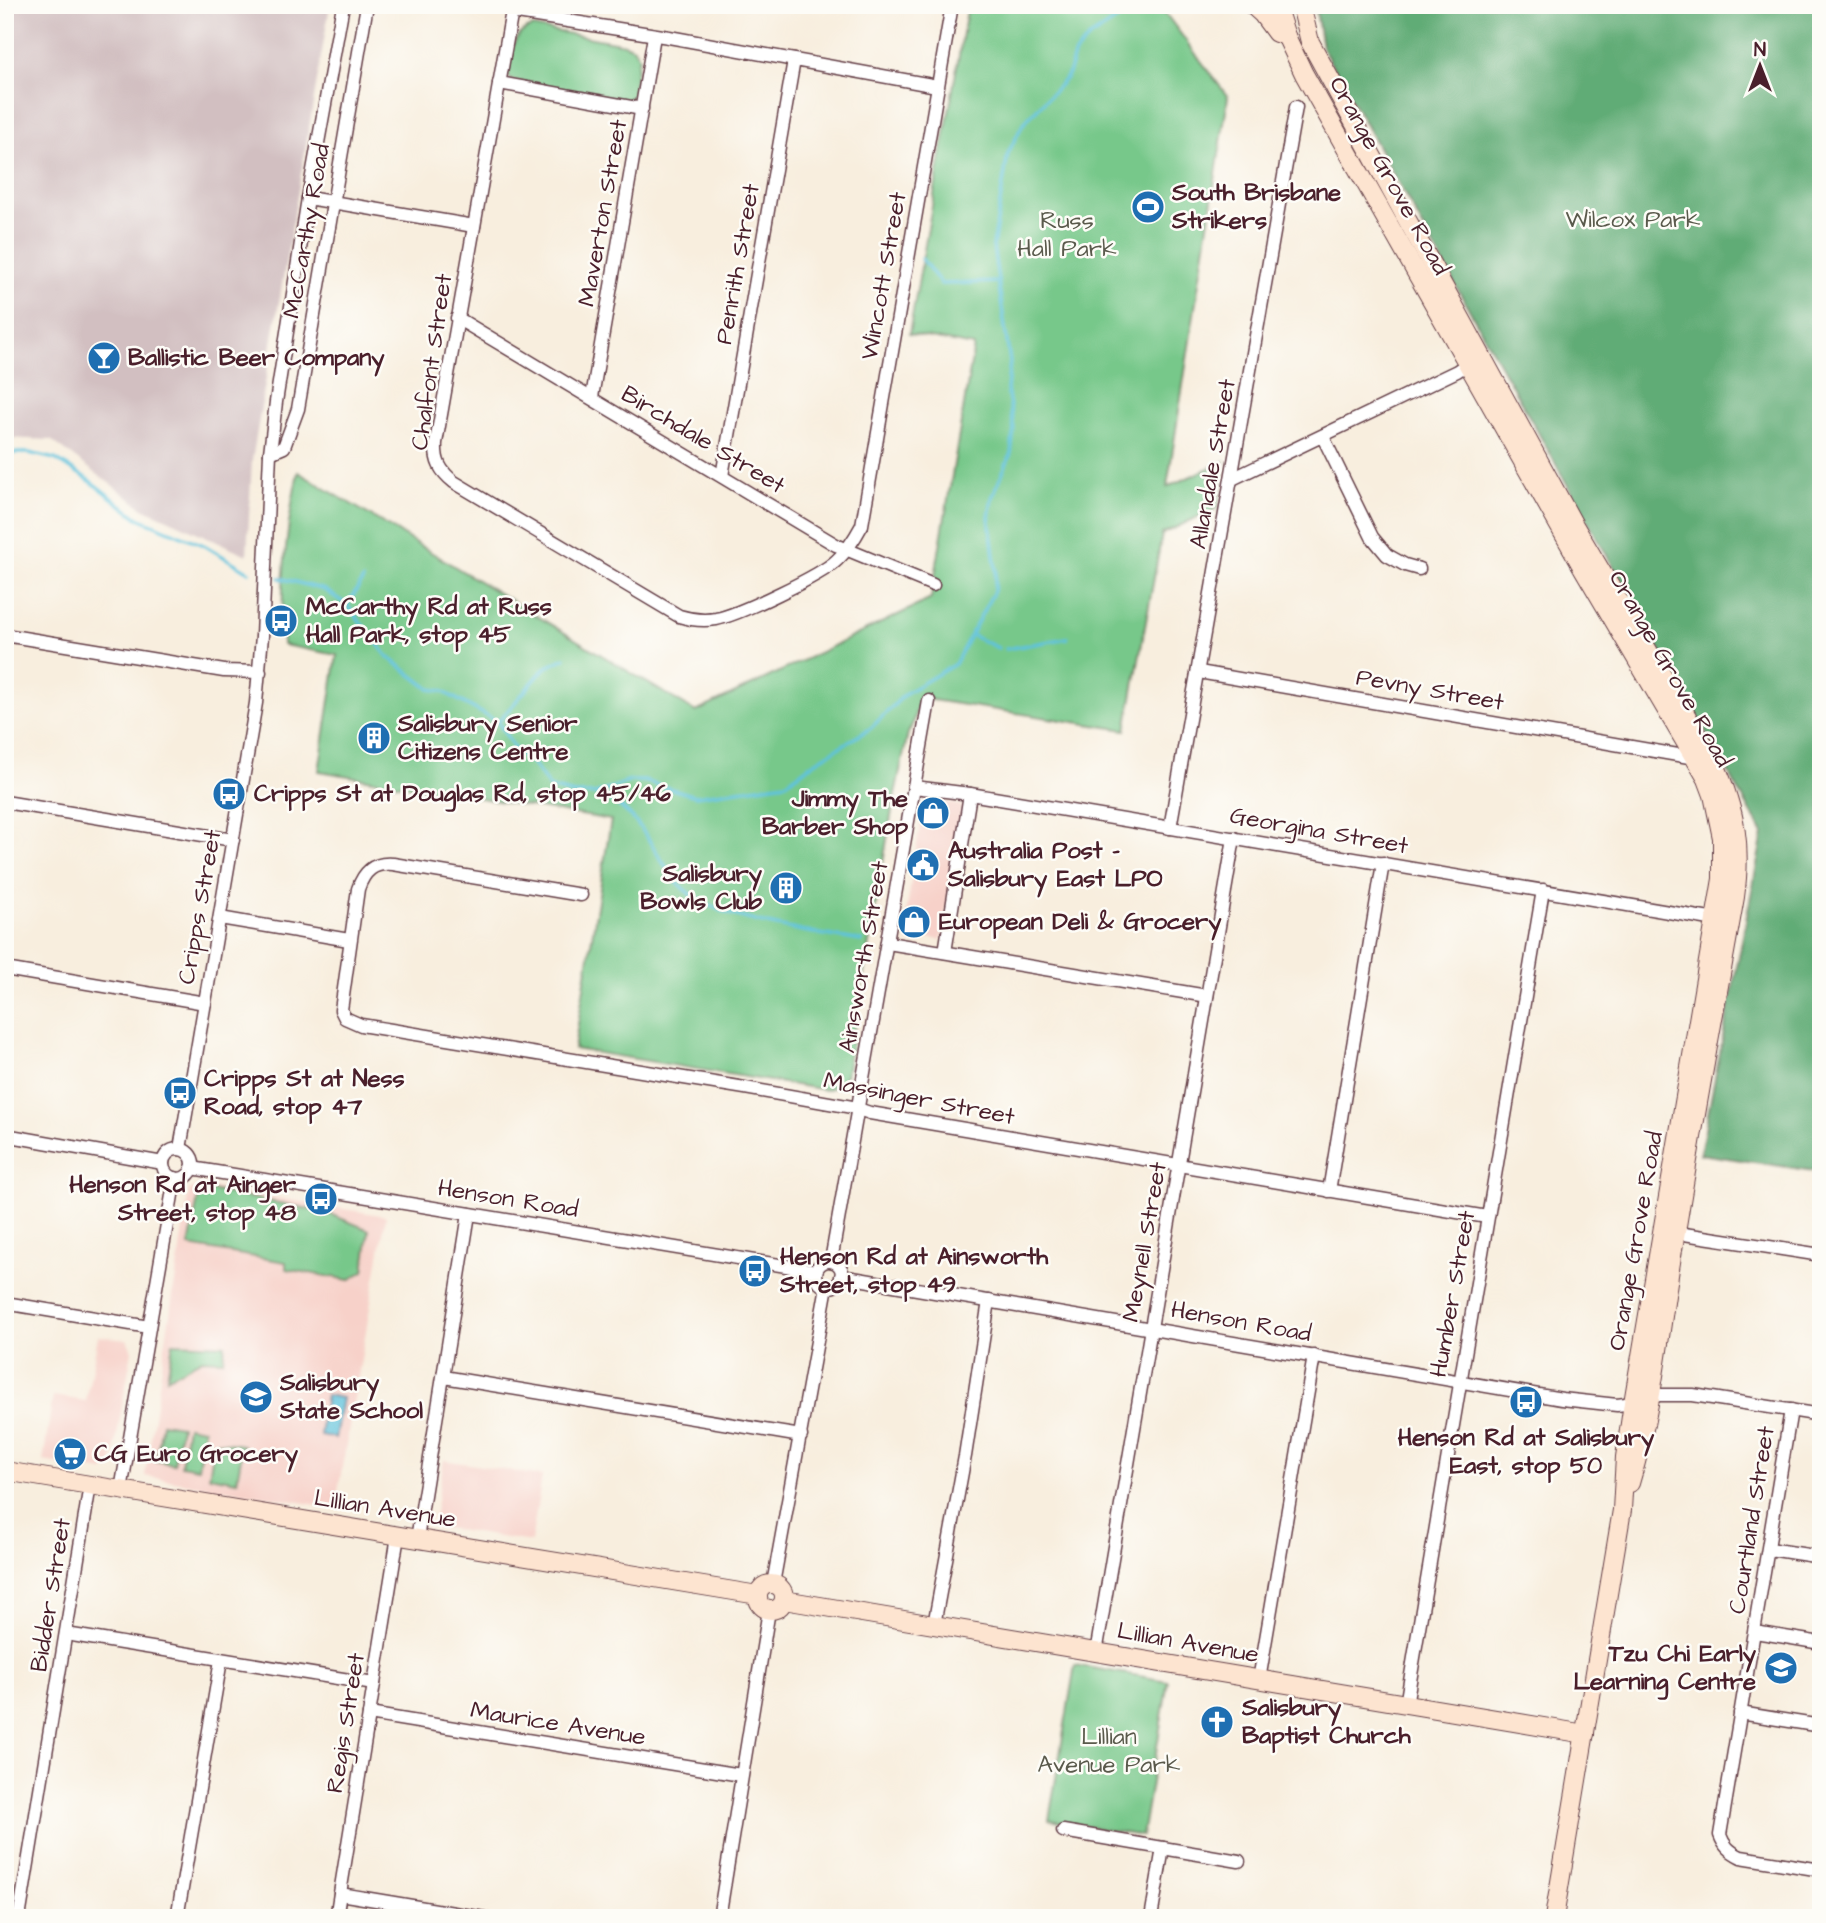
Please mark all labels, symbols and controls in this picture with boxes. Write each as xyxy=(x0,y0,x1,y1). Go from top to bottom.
north arrow xyxy=(1724,32,1794,102)
text: N xyxy=(1754,37,1766,64)
street label: Orange Grove Road xyxy=(1319,71,1458,282)
street label: Maverton Street xyxy=(570,116,636,309)
street label: McCarthy Road xyxy=(275,141,340,321)
place label: South Brisbane Strikers xyxy=(1171,176,1341,238)
street label: Penrith Street xyxy=(707,181,769,347)
sports icon: South Brisbane Strikers xyxy=(1129,188,1167,226)
street label: Wincott Street xyxy=(853,189,916,363)
park label: Wilcox Park xyxy=(1565,203,1701,237)
park label: Russ Hall Park xyxy=(1017,204,1117,266)
street label: Chalfont Street xyxy=(403,271,461,452)
bar icon: Ballistic Beer Company xyxy=(85,339,123,377)
place label: Ballistic Beer Company xyxy=(128,341,385,377)
street label: Allandale Street xyxy=(1181,376,1245,552)
street label: Birchdale Street xyxy=(615,378,792,503)
street label: Orange Grove Road xyxy=(1599,564,1740,774)
place label: McCarthy Rd at Russ Hall Park, stop 45 xyxy=(306,590,552,652)
bus stop icon: McCarthy Rd at Russ Hall Park, stop 45 xyxy=(262,602,300,640)
street label: Pevny Street xyxy=(1353,660,1507,721)
place label: Salisbury Senior Citizens Centre xyxy=(397,707,578,769)
building icon: Salisbury Senior Citizens Centre xyxy=(355,719,393,757)
bus stop icon: Cripps St at Douglas Rd, stop 45/46 xyxy=(210,775,248,813)
place label: Cripps St at Douglas Rd, stop 45/46 xyxy=(254,777,671,812)
place label: Jimmy The Barber Shop xyxy=(762,782,909,844)
shop icon: Jimmy The Barber Shop xyxy=(914,794,952,832)
street label: Georgina Street xyxy=(1227,799,1411,864)
street label: Cripps Street xyxy=(170,827,230,987)
place label: Australia Post - Salisbury East LPO xyxy=(947,834,1163,898)
public building icon: Australia Post - Salisbury East LPO xyxy=(904,846,942,884)
place label: Salisbury Bowls Club xyxy=(640,857,763,919)
street label: Ainsworth Street xyxy=(830,858,898,1056)
building icon: Salisbury Bowls Club xyxy=(767,869,805,907)
shop icon: European Deli & Grocery xyxy=(895,903,933,941)
place label: European Deli & Grocery xyxy=(939,905,1222,941)
place label: Cripps St at Ness Road, stop 47 xyxy=(204,1062,405,1124)
street label: Massinger Street xyxy=(820,1064,1018,1135)
bus stop icon: Cripps St at Ness Road, stop 47 xyxy=(161,1074,199,1112)
street label: Orange Grove Road xyxy=(1600,1129,1673,1353)
street label: Meynell Street xyxy=(1114,1159,1177,1325)
place label: Henson Rd at Ainger Street, stop 48 xyxy=(69,1168,297,1230)
street label: Henson Road xyxy=(435,1171,581,1227)
bus stop icon: Henson Rd at Ainger Street, stop 48 xyxy=(302,1180,340,1218)
street label: Humber Street xyxy=(1422,1208,1484,1380)
place label: Henson Rd at Ainsworth Street, stop 49 xyxy=(779,1240,1049,1302)
bus stop icon: Henson Rd at Ainsworth Street, stop 49 xyxy=(736,1252,774,1290)
street label: Henson Road xyxy=(1168,1293,1314,1351)
place label: Salisbury State School xyxy=(279,1366,423,1428)
school or university icon: Salisbury State School xyxy=(237,1378,275,1416)
bus stop icon: Henson Rd at Salisbury East, stop 50 xyxy=(1507,1383,1545,1421)
place label: Henson Rd at Salisbury East, stop 50 xyxy=(1398,1421,1655,1483)
street label: Courtland Street xyxy=(1720,1423,1784,1616)
supermarket icon: CG Euro Grocery xyxy=(51,1435,89,1473)
place label: CG Euro Grocery xyxy=(94,1437,299,1473)
street label: Lillian Avenue xyxy=(312,1481,458,1537)
street label: Bidder Street xyxy=(22,1515,80,1674)
street label: Lillian Avenue xyxy=(1115,1614,1261,1672)
place label: Tzu Chi Early Learning Centre xyxy=(1573,1637,1757,1700)
school or university icon: Tzu Chi Early Learning Centre xyxy=(1762,1649,1800,1687)
street label: Regis Street xyxy=(318,1650,375,1796)
place label: Salisbury Baptist Church xyxy=(1241,1691,1412,1753)
street label: Maurice Avenue xyxy=(468,1693,648,1755)
church icon: Salisbury Baptist Church xyxy=(1198,1703,1236,1741)
park label: Lillian Avenue Park xyxy=(1037,1720,1181,1782)

